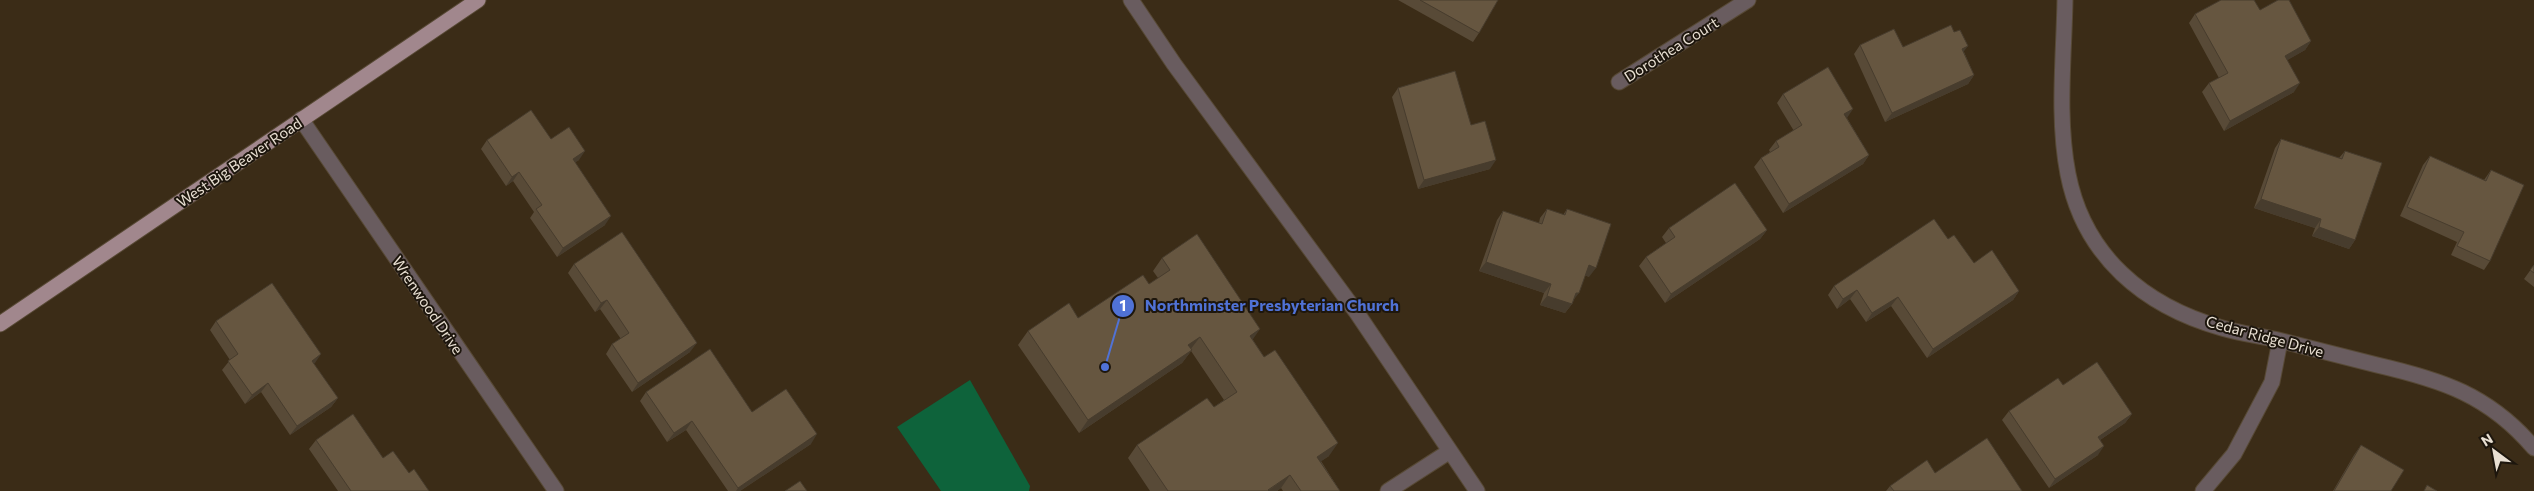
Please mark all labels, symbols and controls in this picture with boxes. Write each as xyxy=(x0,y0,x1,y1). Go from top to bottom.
street label: Dorothea Court xyxy=(1621,13,1721,85)
street label: West Big Beaver Road xyxy=(173,113,305,211)
street label: Wrenwood Drive xyxy=(389,253,467,357)
callout: Northminster Presbyterian Church xyxy=(1110,290,1410,321)
text: Northminster Presbyterian Church xyxy=(1145,295,1399,314)
text: 1 xyxy=(1120,296,1126,314)
street label: Cedar Ridge Drive xyxy=(2204,312,2326,360)
north arrow xyxy=(2469,426,2519,476)
text: N xyxy=(2478,430,2496,450)

